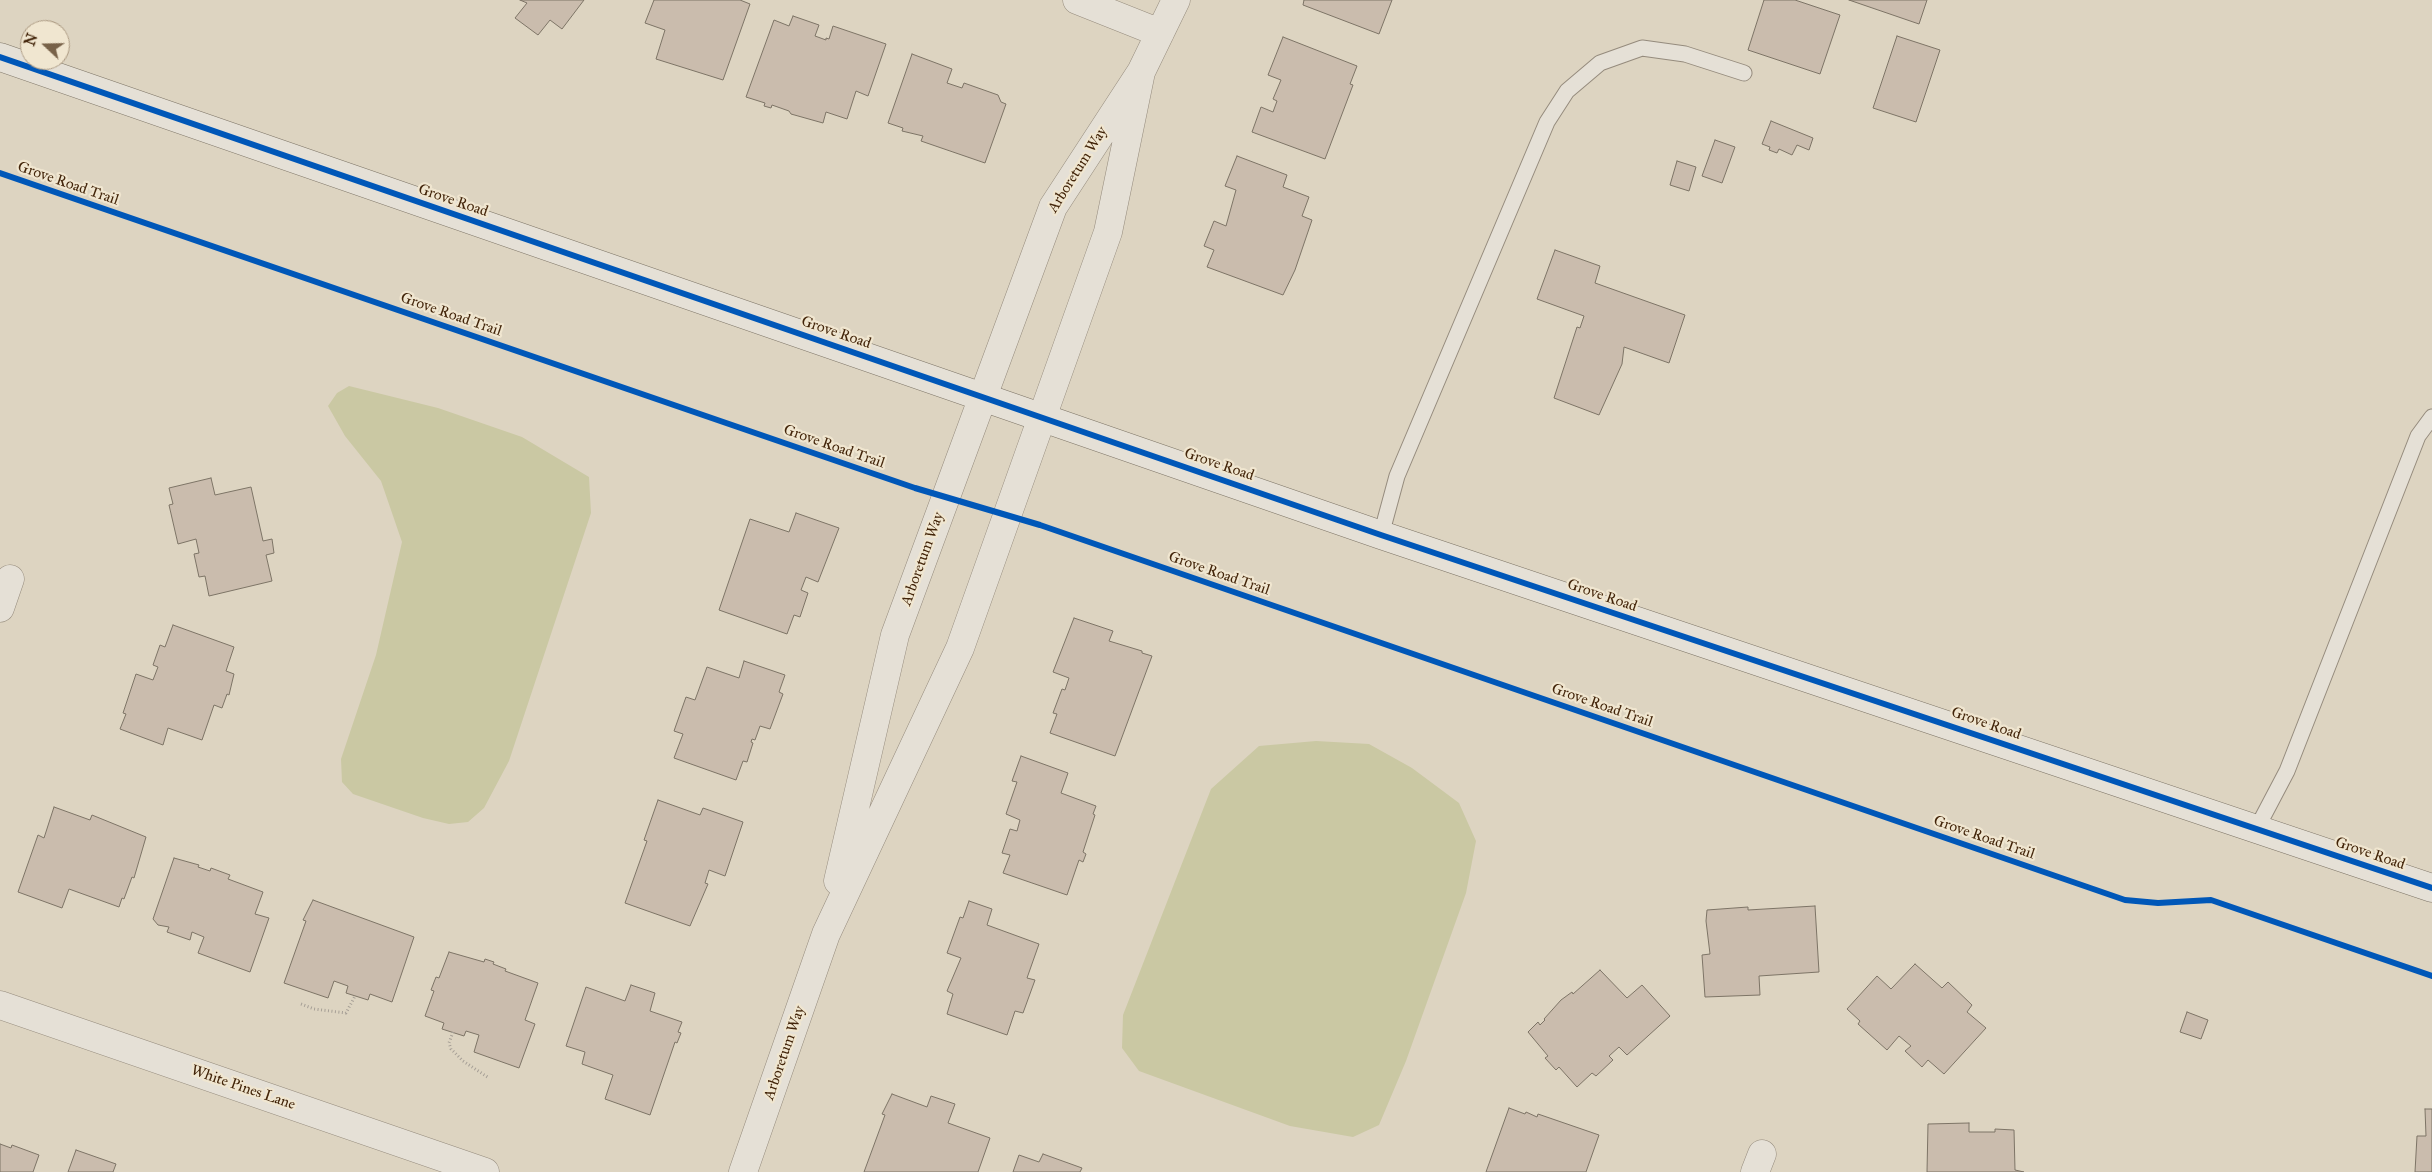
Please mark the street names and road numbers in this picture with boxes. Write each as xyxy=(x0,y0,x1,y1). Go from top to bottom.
street label: Arboretum Way xyxy=(1044,124,1112,216)
street label: Grove Road Trail xyxy=(15,158,121,210)
street label: Grove Road xyxy=(416,181,490,221)
street label: Grove Road Trail xyxy=(398,289,504,341)
street label: Grove Road xyxy=(799,313,873,353)
street label: Grove Road Trail xyxy=(781,421,887,473)
street label: Grove Road xyxy=(1182,445,1256,485)
street label: Arboretum Way xyxy=(898,510,948,608)
street label: Grove Road Trail xyxy=(1166,548,1272,600)
street label: Grove Road xyxy=(1565,576,1639,616)
street label: Grove Road Trail xyxy=(1549,680,1655,732)
street label: Grove Road xyxy=(1949,704,2023,744)
street label: Grove Road Trail xyxy=(1931,812,2037,864)
street label: Grove Road xyxy=(2333,834,2407,874)
street label: Arboretum Way xyxy=(760,1004,810,1102)
street label: White Pines Lane xyxy=(189,1062,297,1114)

